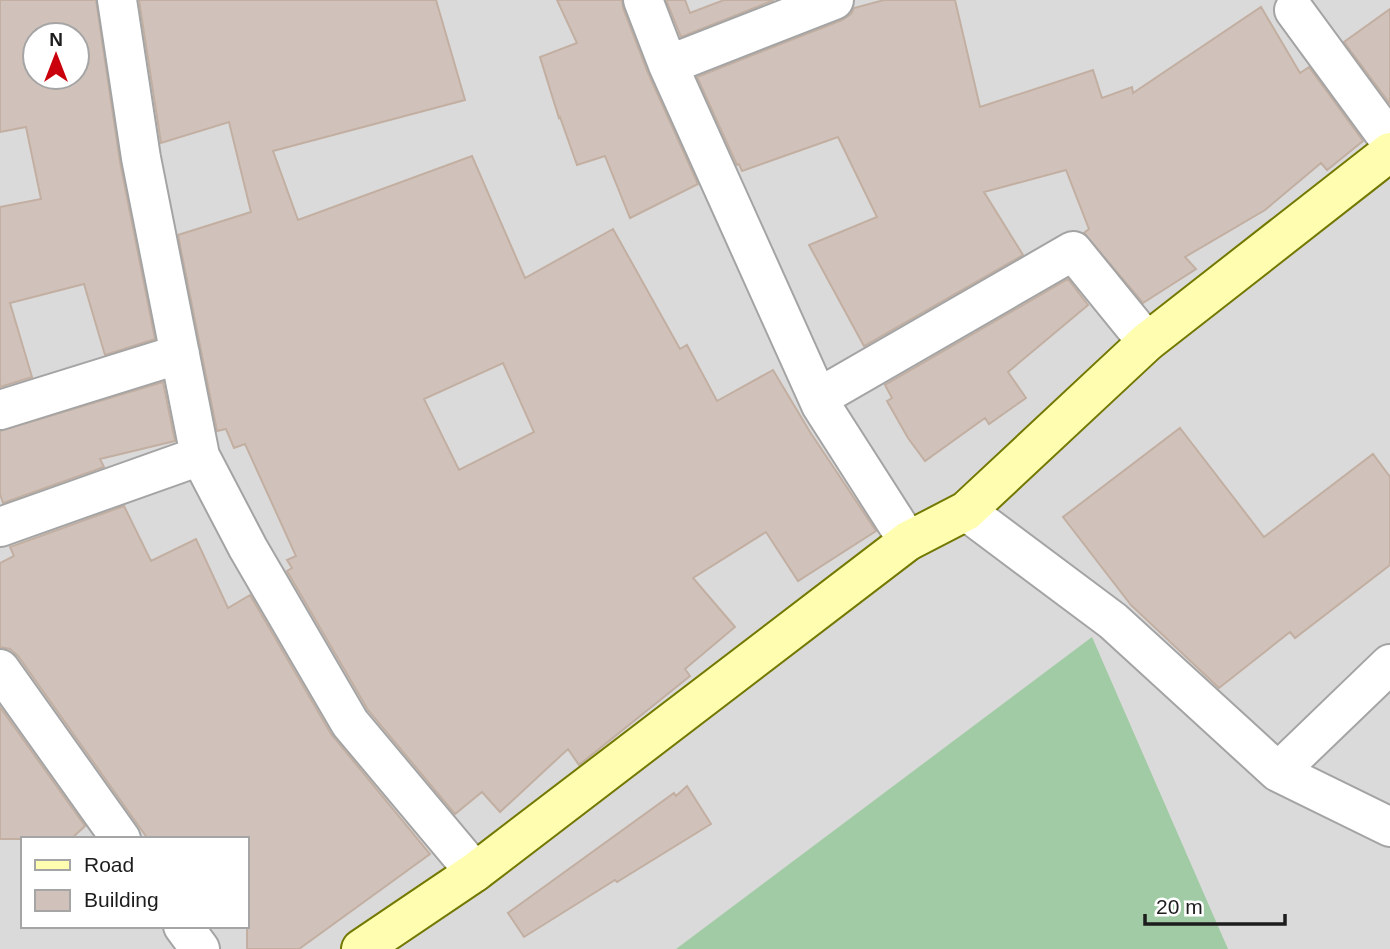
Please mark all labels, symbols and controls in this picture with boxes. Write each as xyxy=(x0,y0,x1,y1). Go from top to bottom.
north arrow xyxy=(21,21,91,91)
text: N xyxy=(49,29,63,50)
legend xyxy=(21,837,248,928)
text: Road xyxy=(84,853,134,876)
scale bar xyxy=(1145,883,1285,927)
text: Building xyxy=(84,888,159,911)
text: 20 m xyxy=(1156,895,1203,918)

